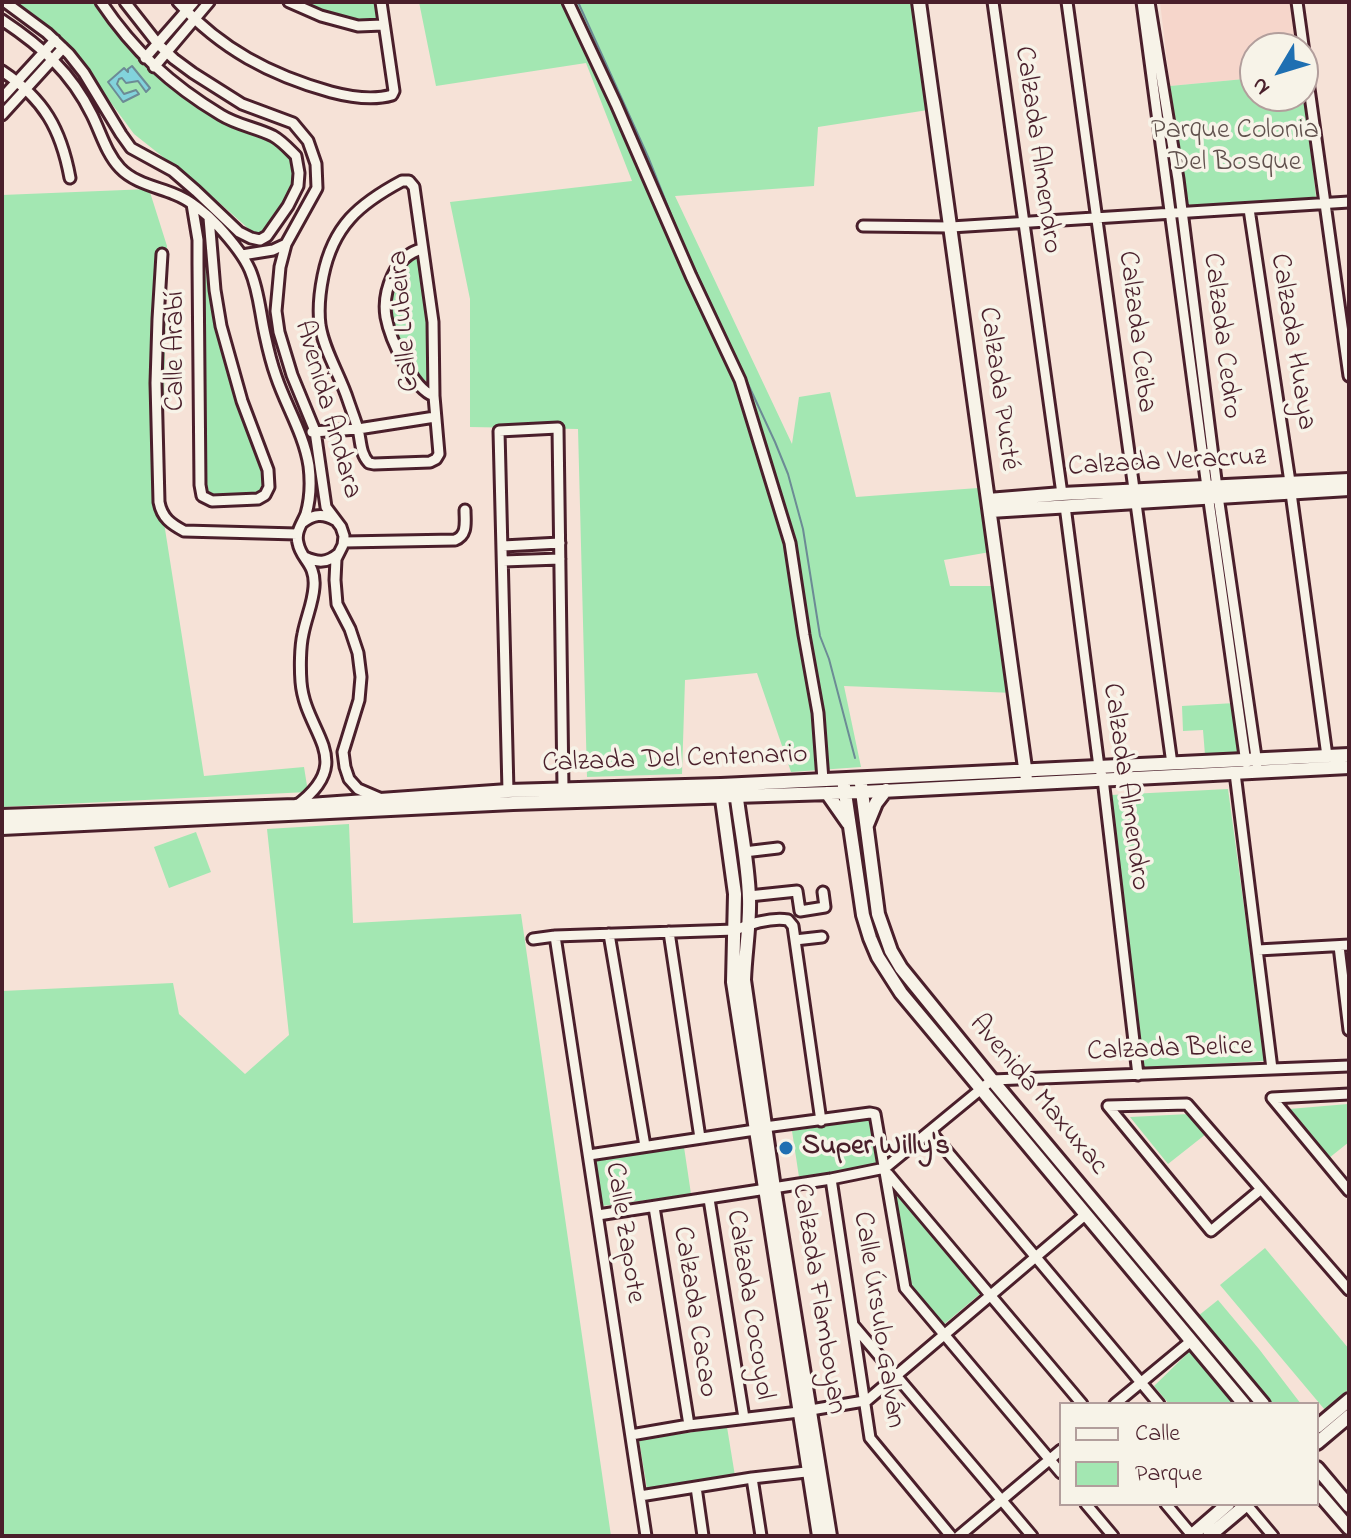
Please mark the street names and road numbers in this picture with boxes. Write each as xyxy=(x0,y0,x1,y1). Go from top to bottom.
street label: Calzada Almendro xyxy=(1005,44,1067,256)
street label: Calle Lubeira xyxy=(383,249,429,393)
street label: Calzada Ceiba xyxy=(1108,249,1162,415)
street label: Calzada Cedro xyxy=(1193,251,1247,421)
street label: Calzada Huaya xyxy=(1260,252,1322,432)
street label: Calle Arabí xyxy=(160,291,194,411)
street label: Calzada Pucté xyxy=(969,305,1025,473)
street label: Avenida Andara xyxy=(285,317,367,503)
street label: Calzada Veracruz xyxy=(1067,442,1267,486)
street label: Calzada Almendro xyxy=(1093,681,1155,893)
street label: Calzada Del Centenario xyxy=(542,740,808,782)
street label: Avenida Maxuxac xyxy=(960,1009,1114,1183)
street label: Calzada Belice xyxy=(1086,1031,1254,1071)
street label: Calle Zapote xyxy=(595,1160,651,1306)
street label: Calzada Flamboyan xyxy=(782,1181,852,1417)
street label: Calzada Cocoyol xyxy=(716,1208,780,1402)
street label: Calle Úrsulo Galván xyxy=(843,1210,911,1430)
street label: Calzada Cacao xyxy=(663,1224,723,1400)

